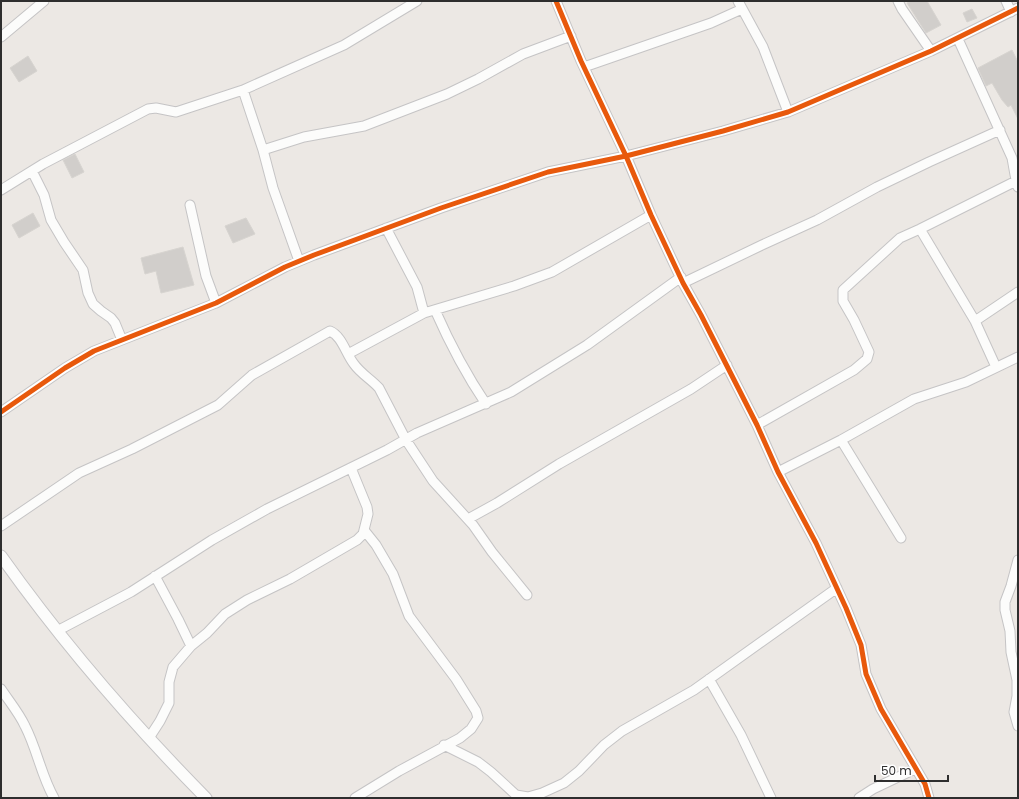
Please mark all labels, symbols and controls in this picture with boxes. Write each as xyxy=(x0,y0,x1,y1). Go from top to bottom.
scale bar xyxy=(875,757,948,783)
text: 50 m xyxy=(881,762,912,779)

